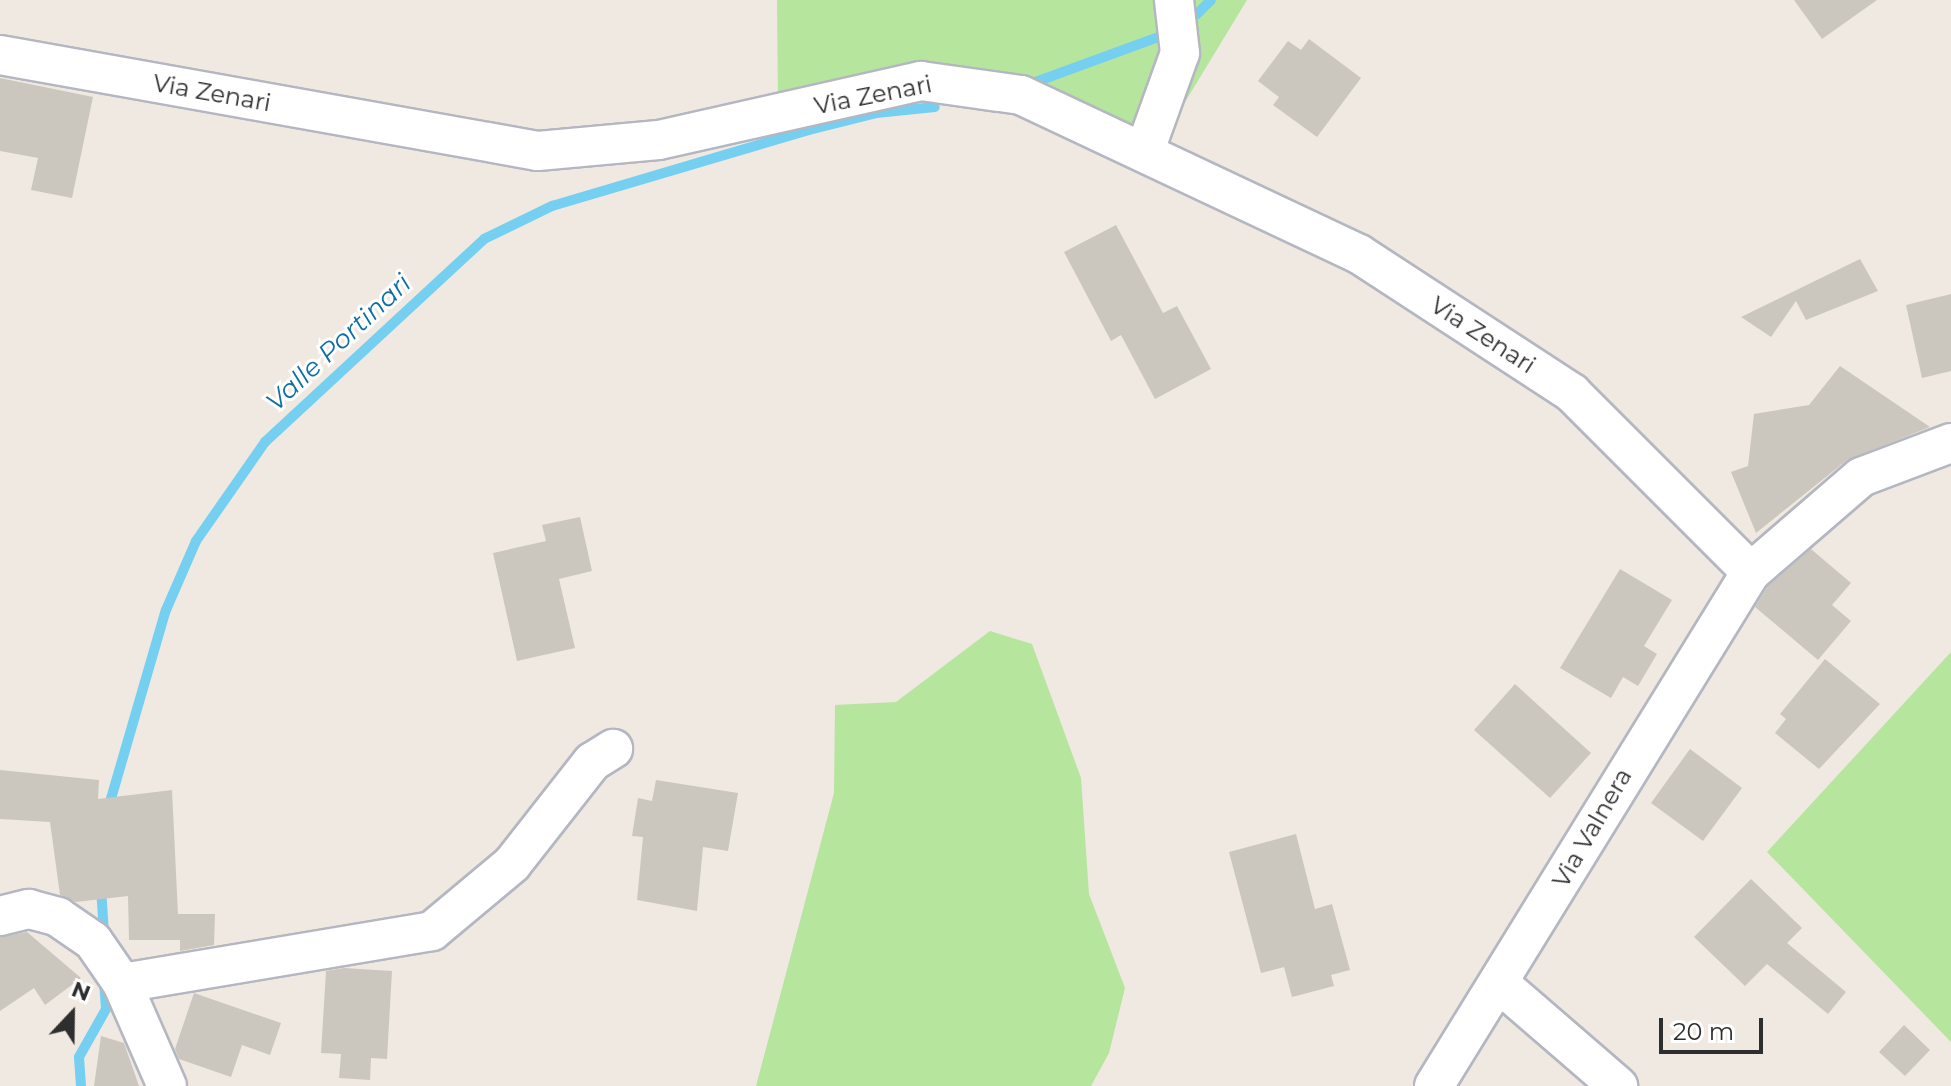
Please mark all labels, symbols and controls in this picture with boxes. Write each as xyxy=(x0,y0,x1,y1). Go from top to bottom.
street label: Via Zenari xyxy=(151,68,273,118)
street label: Via Zenari xyxy=(812,69,934,121)
water label: Valle Portinari xyxy=(260,268,418,418)
street label: Via Zenari xyxy=(1425,290,1541,380)
street label: Via Valnera xyxy=(1546,763,1638,893)
north arrow xyxy=(32,974,112,1054)
text: N xyxy=(68,975,94,1007)
scale bar xyxy=(1663,1002,1767,1052)
text: 20 m xyxy=(1673,1017,1734,1046)

